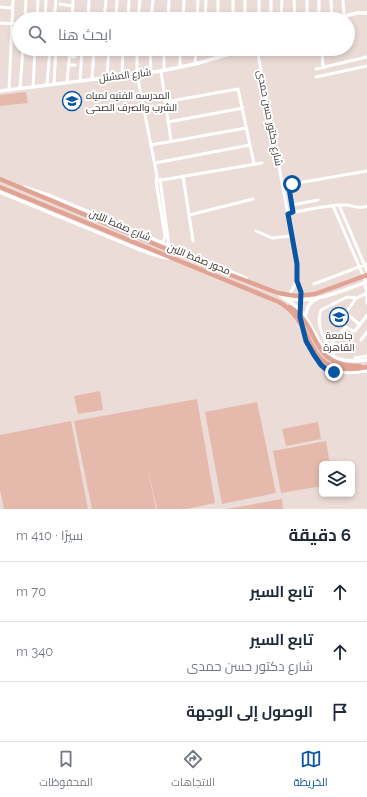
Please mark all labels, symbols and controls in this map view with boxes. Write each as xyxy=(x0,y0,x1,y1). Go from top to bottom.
search box xyxy=(12,12,355,56)
icon: search xyxy=(26,23,48,45)
text: ابحث هنا xyxy=(58,26,112,44)
street label: شارع المشتل xyxy=(98,66,152,85)
street label: شارع دكتور حسن حمدى xyxy=(254,69,285,167)
school or university icon: المدرسه الفنيه لمياه الشرب والصرف الصحى xyxy=(61,90,83,112)
place label: المدرسه الفنيه لمياه الشرب والصرف الصحى xyxy=(86,90,177,114)
route start xyxy=(283,175,301,193)
street label: شارع صفط اللبن xyxy=(87,207,152,244)
street label: محور صفط اللبن xyxy=(166,241,232,278)
school or university icon: جامعة القاهرة xyxy=(328,306,350,328)
place label: جامعة القاهرة xyxy=(323,330,355,353)
route end xyxy=(325,363,343,381)
map controls xyxy=(319,461,355,497)
button: layers xyxy=(319,461,355,497)
text: 6 دقيقة xyxy=(289,525,351,545)
text: سيرًا · 410 m xyxy=(16,528,83,543)
icon: ahead xyxy=(329,581,351,603)
text: تابع السير xyxy=(250,583,313,601)
text: 70 m xyxy=(16,584,46,599)
text: تابع السير xyxy=(250,631,313,649)
icon: ahead xyxy=(329,641,351,663)
text: 340 m xyxy=(16,644,53,659)
text: شارع دكتور حسن حمدى xyxy=(187,659,313,674)
icon: arrive xyxy=(329,701,351,723)
text: الوصول إلى الوجهة xyxy=(186,703,313,721)
tab: المحفوظات xyxy=(39,748,93,792)
tab: الاتجاهات xyxy=(171,748,215,792)
tab: الخريطة xyxy=(293,748,328,792)

